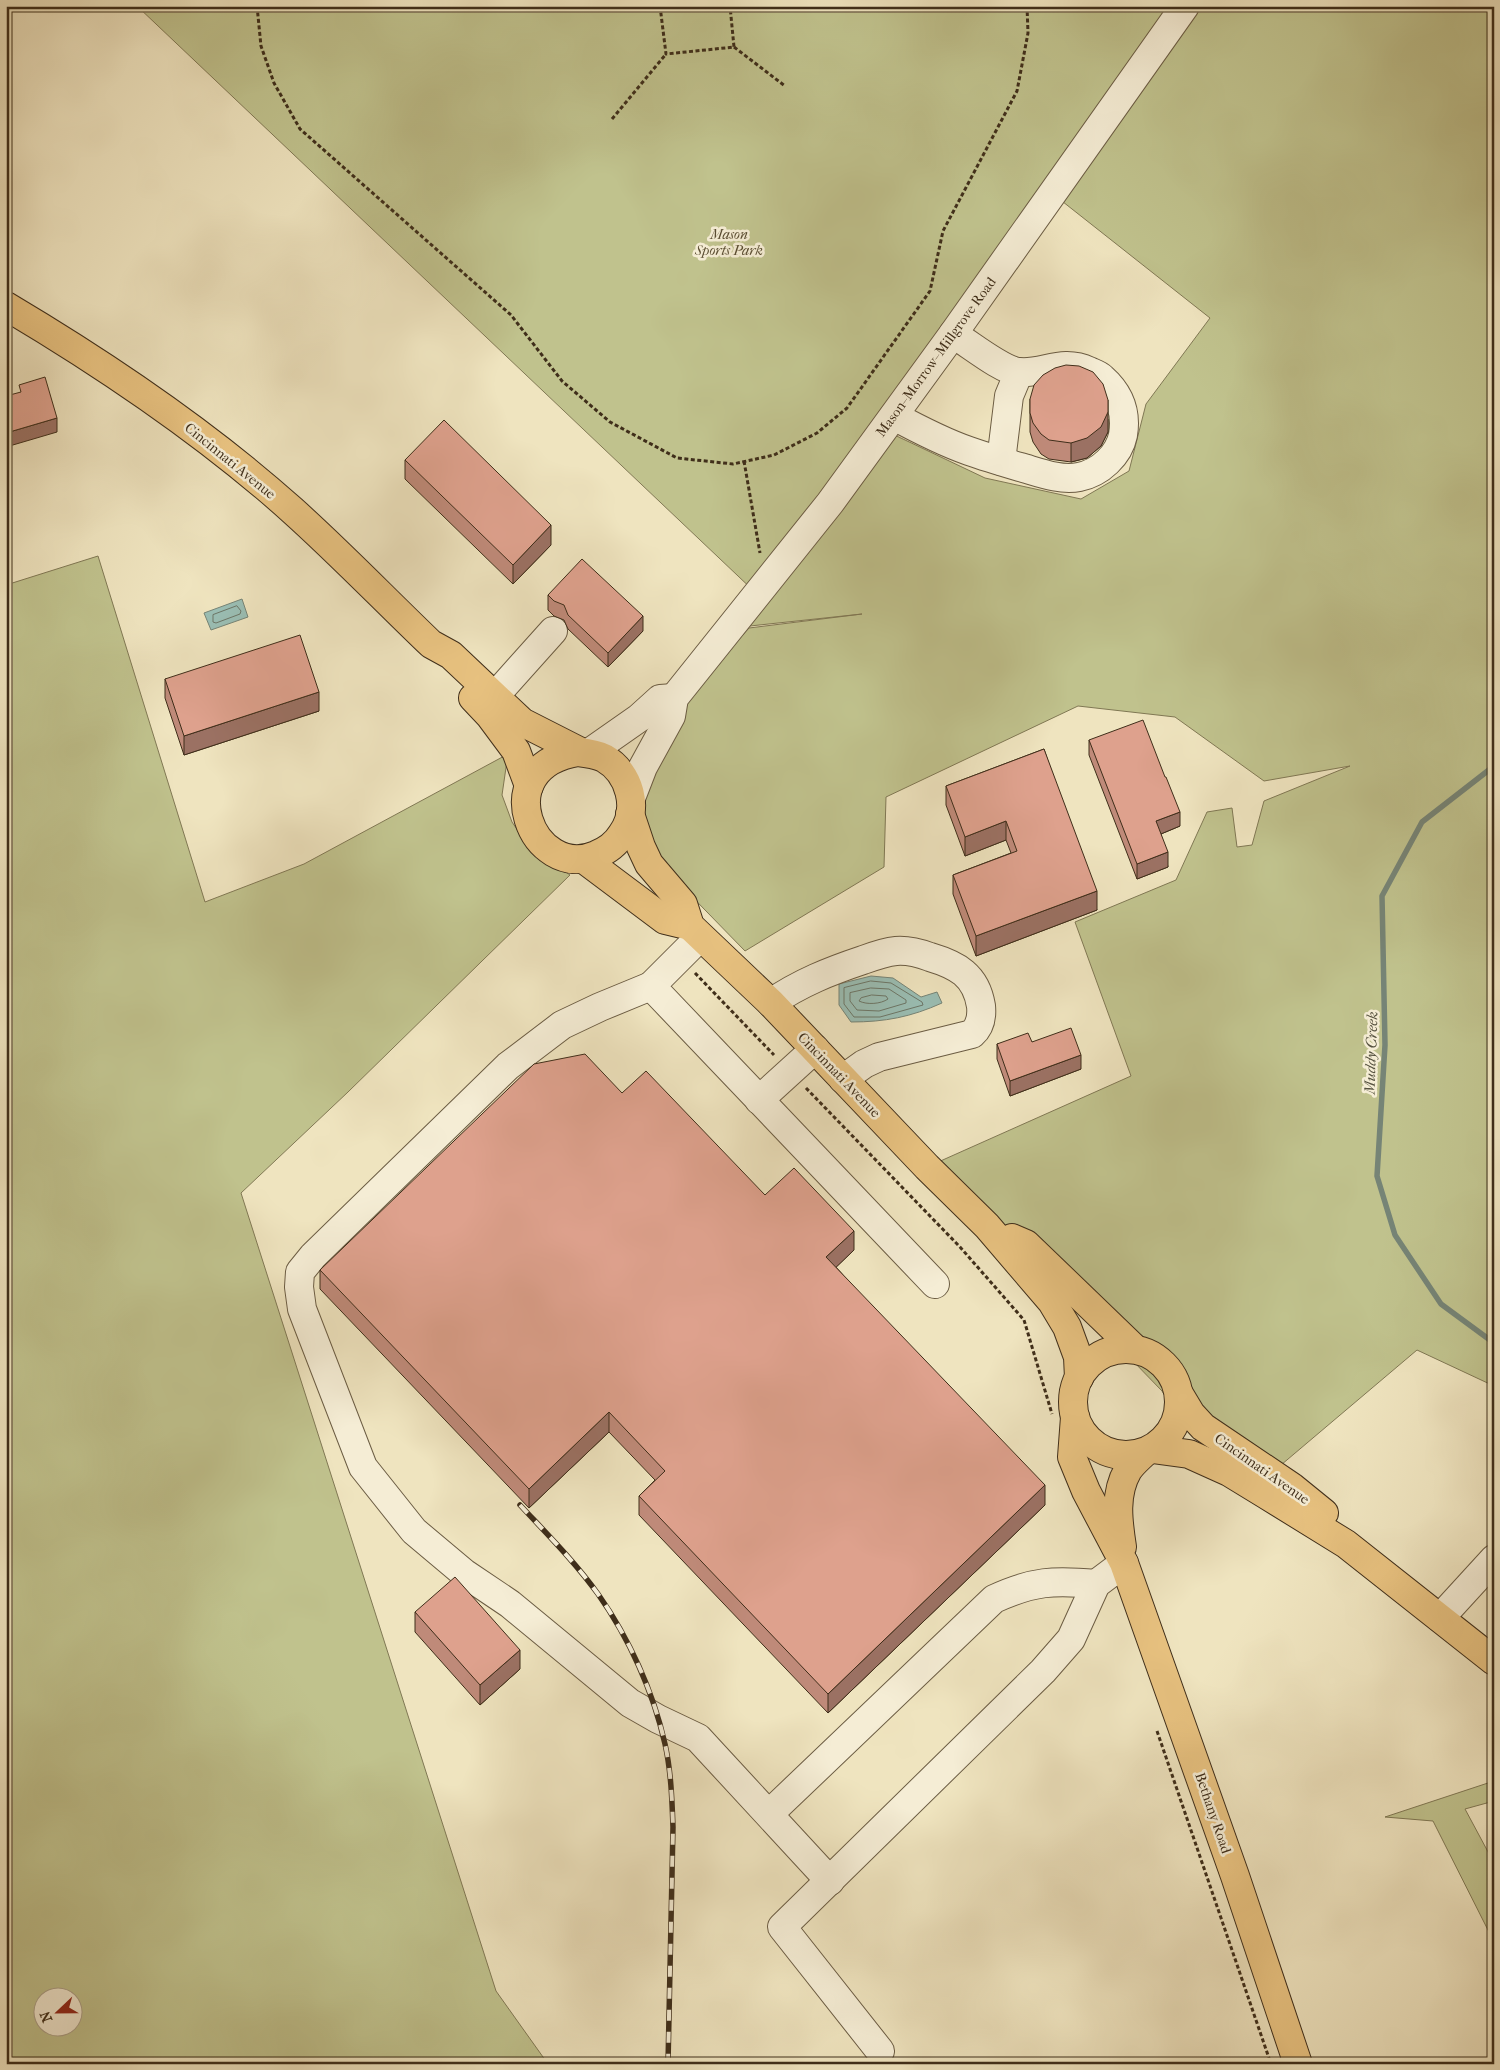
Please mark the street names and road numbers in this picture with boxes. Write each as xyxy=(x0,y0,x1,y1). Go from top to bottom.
street label: Mason–Morrow–Millgrove Road xyxy=(872,274,1000,440)
street label: Cincinnati Avenue xyxy=(181,419,279,503)
street label: Cincinnati Avenue xyxy=(794,1029,884,1121)
street label: Cincinnati Avenue xyxy=(1211,1430,1313,1508)
street label: Bethany Road xyxy=(1191,1770,1235,1856)

